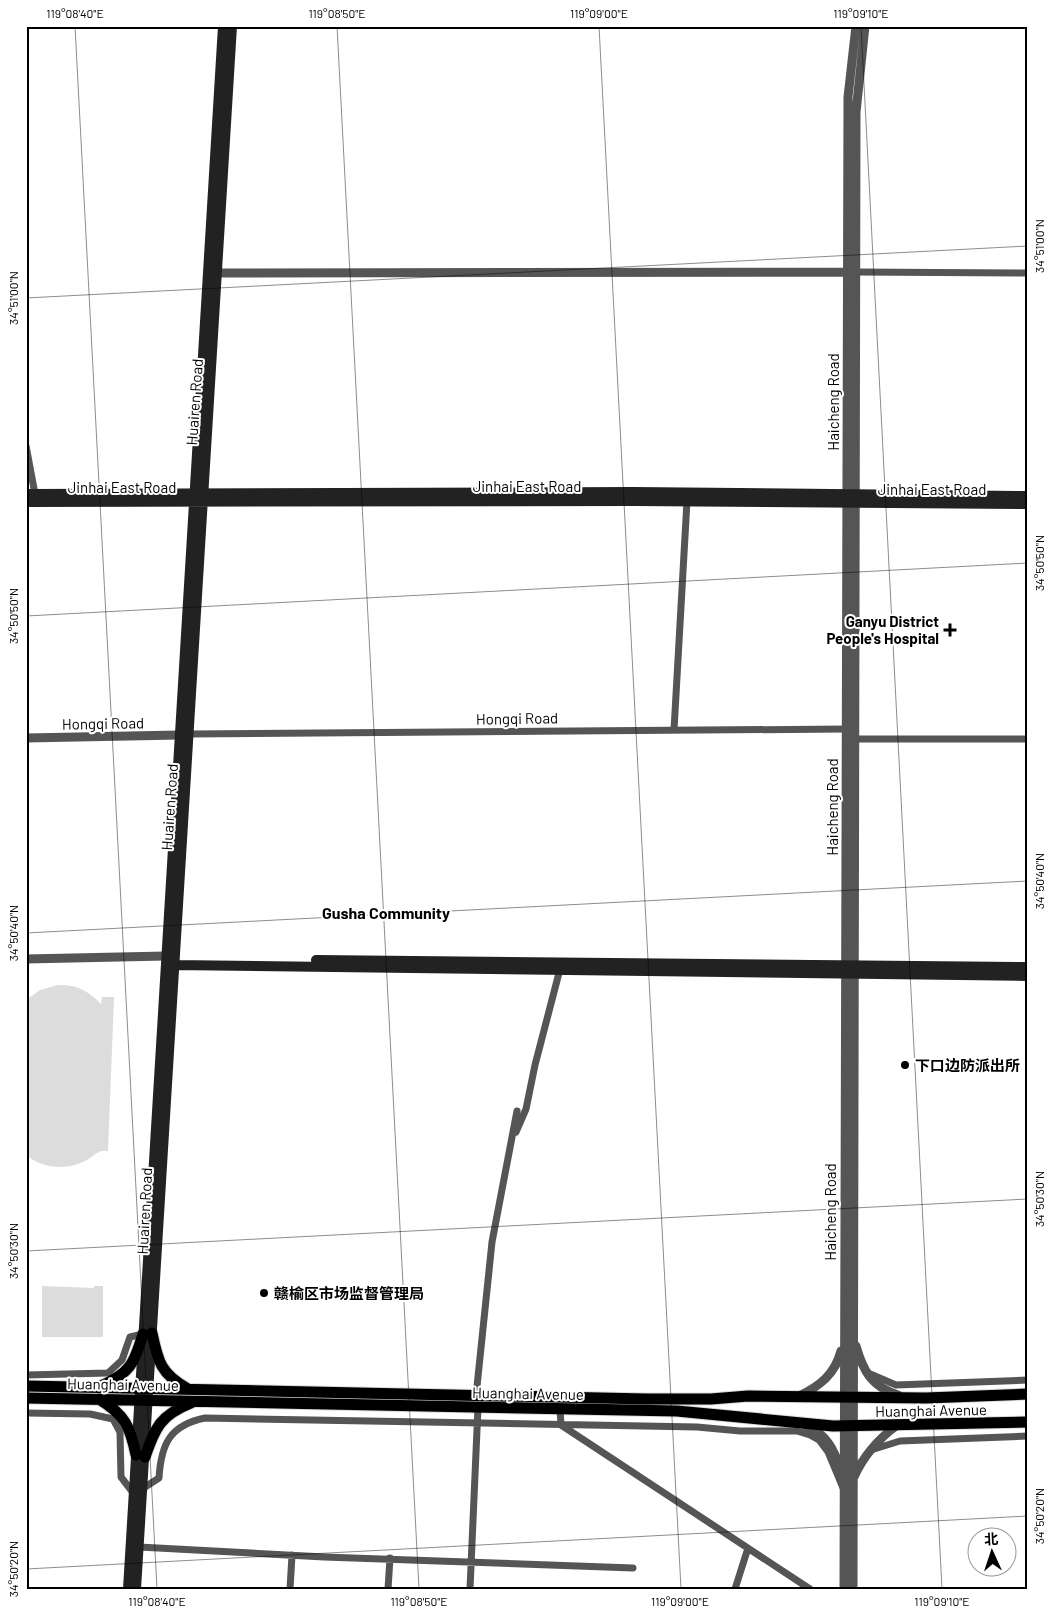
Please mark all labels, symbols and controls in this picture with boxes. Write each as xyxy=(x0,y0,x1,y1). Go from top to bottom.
text: 119°08'40"E xyxy=(46,6,104,20)
text: 119°08'50"E xyxy=(308,6,366,20)
text: 119°09'00"E xyxy=(570,6,628,20)
text: 119°09'10"E xyxy=(833,6,889,20)
text: 34°51'00"N xyxy=(1032,219,1046,273)
text: 34°51'00"N xyxy=(6,271,20,325)
street label: Haicheng Road xyxy=(824,353,842,451)
street label: Huairen Road xyxy=(182,358,206,446)
street label: Jinhai East Road xyxy=(473,477,581,495)
street label: Jinhai East Road xyxy=(68,478,176,496)
street label: Jinhai East Road xyxy=(878,480,986,498)
text: 34°50'50"N xyxy=(1032,535,1046,591)
text: 34°50'50"N xyxy=(6,588,20,644)
place label: Ganyu District People's Hospital xyxy=(827,612,939,647)
marker: Ganyu District People's Hospital xyxy=(943,623,957,637)
street label: Hongqi Road xyxy=(476,708,558,728)
street label: Hongqi Road xyxy=(62,713,144,733)
street label: Haicheng Road xyxy=(823,758,841,856)
street label: Huairen Road xyxy=(157,763,181,851)
text: 34°50'40"N xyxy=(1032,853,1046,909)
district label: Gusha Community xyxy=(322,903,450,922)
text: 34°50'40"N xyxy=(6,905,20,961)
place label: 下口边防派出所 xyxy=(915,1056,1020,1074)
marker: 下口边防派出所 xyxy=(899,1059,911,1071)
street label: Haicheng Road xyxy=(821,1163,839,1261)
street label: Huairen Road xyxy=(133,1167,155,1255)
text: 34°50'30"N xyxy=(1032,1171,1046,1227)
text: 34°50'30"N xyxy=(6,1223,20,1279)
place label: 赣榆区市场监督管理局 xyxy=(274,1284,424,1302)
marker: 赣榆区市场监督管理局 xyxy=(258,1287,270,1299)
street label: Huanghai Avenue xyxy=(67,1374,179,1394)
street label: Huanghai Avenue xyxy=(472,1383,584,1403)
street label: Huanghai Avenue xyxy=(875,1400,987,1420)
text: 34°50'20"N xyxy=(1032,1488,1046,1544)
north arrow xyxy=(966,1528,1016,1578)
text: 北 xyxy=(984,1530,999,1547)
text: 34°50'20"N xyxy=(6,1541,20,1597)
text: 119°08'40"E xyxy=(128,1594,186,1608)
text: 119°08'50"E xyxy=(390,1594,448,1608)
text: 119°09'00"E xyxy=(651,1594,709,1608)
text: 119°09'10"E xyxy=(914,1594,970,1608)

